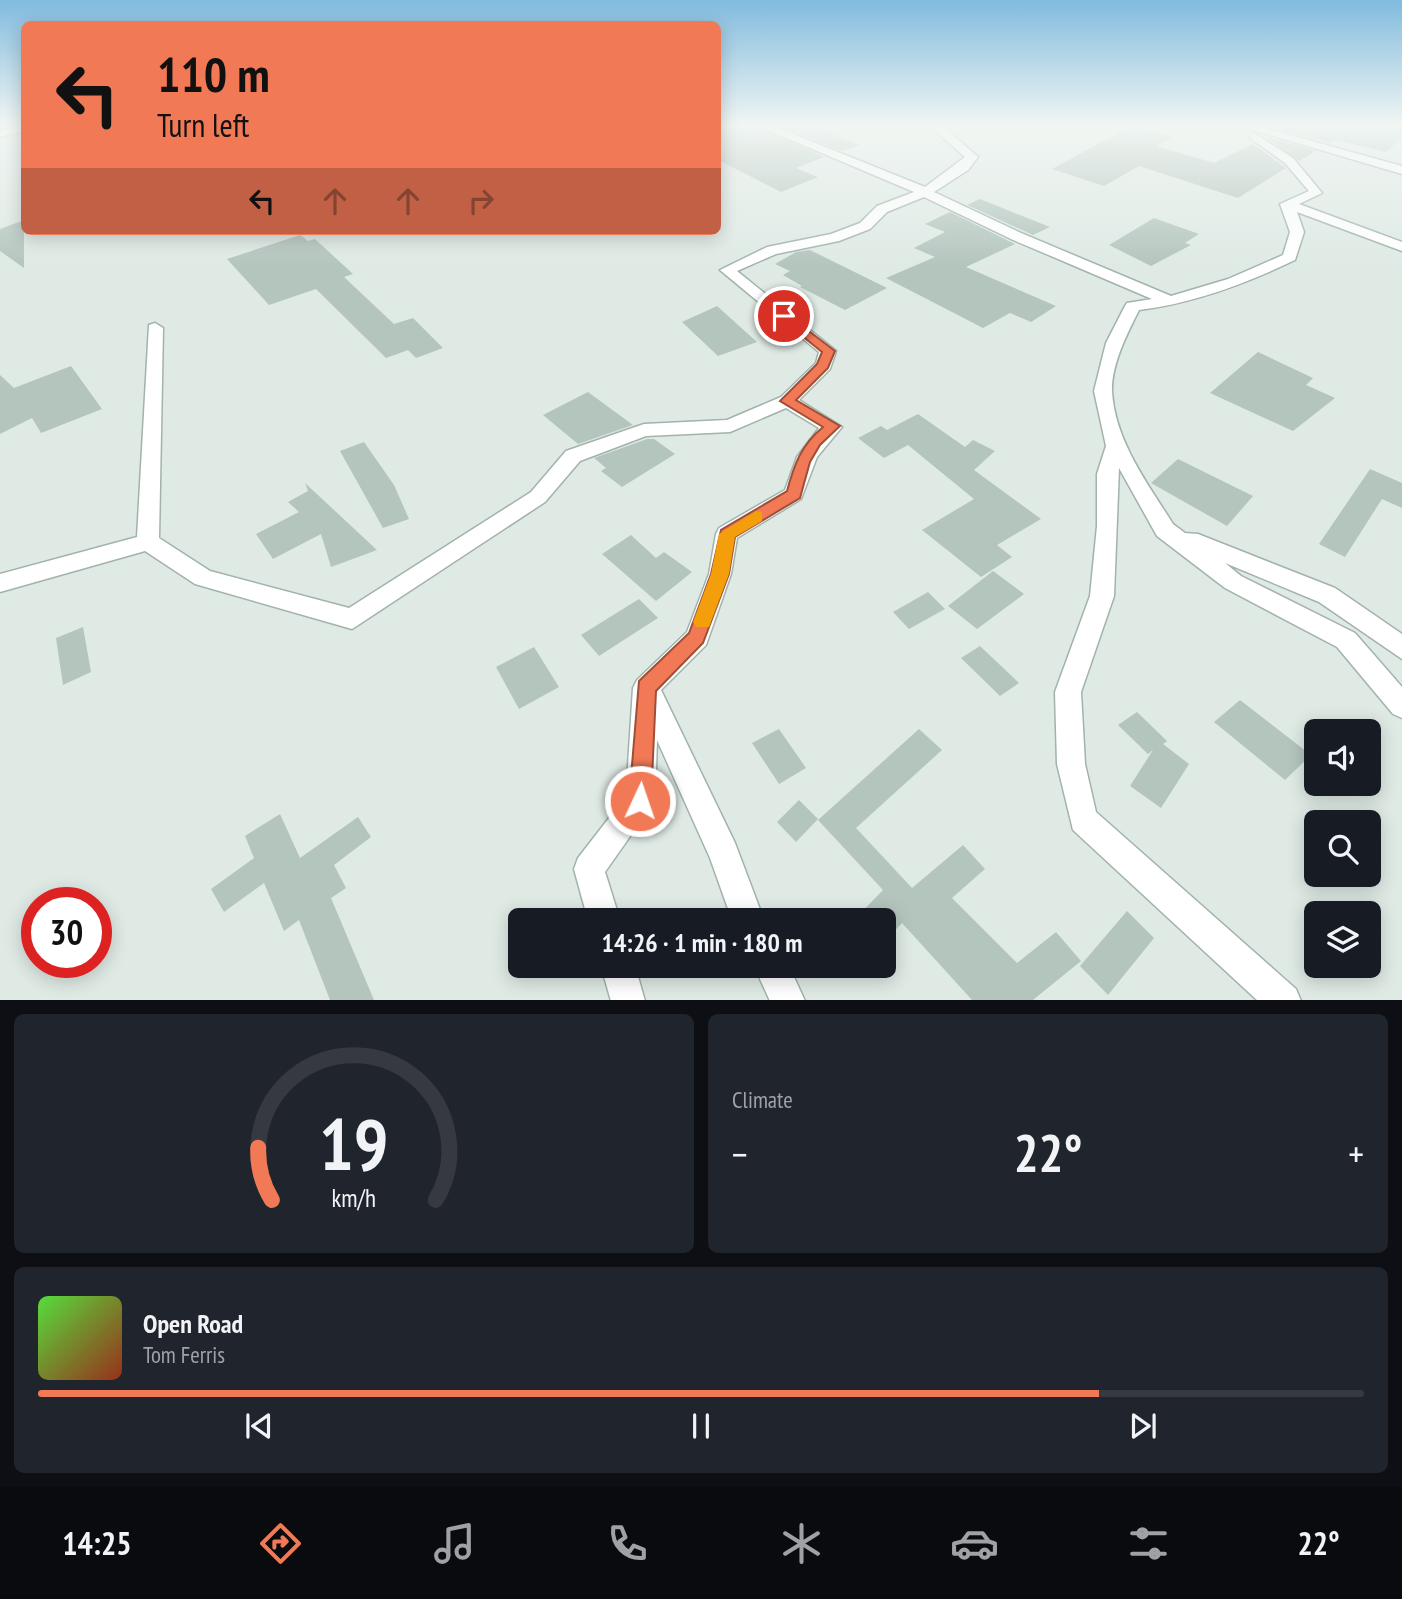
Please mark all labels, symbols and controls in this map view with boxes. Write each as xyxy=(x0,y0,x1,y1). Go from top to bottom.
text: 110 m xyxy=(157,42,270,106)
icon: left xyxy=(42,49,133,140)
text: Turn left xyxy=(157,104,249,146)
icon: left xyxy=(243,182,281,220)
icon: ahead xyxy=(316,182,354,220)
icon: ahead xyxy=(389,182,427,220)
icon: right xyxy=(462,182,500,220)
pin xyxy=(754,286,814,346)
icon: arrive xyxy=(765,297,803,335)
map controls xyxy=(1304,719,1381,978)
button: sound xyxy=(1304,719,1381,796)
position arrow xyxy=(603,764,677,838)
button: search xyxy=(1304,810,1381,887)
speed limit sign: 30 xyxy=(21,887,112,978)
button: layers xyxy=(1304,901,1381,978)
text: 14:26 · 1 min · 180 m xyxy=(602,926,802,959)
text: Climate xyxy=(732,1085,793,1114)
text: 19 xyxy=(319,1096,389,1190)
text: 22° xyxy=(1014,1119,1082,1186)
text: − xyxy=(732,1129,748,1178)
text: + xyxy=(1348,1129,1364,1178)
text: km/h xyxy=(332,1181,376,1213)
text: Open Road xyxy=(143,1307,243,1340)
text: Tom Ferris xyxy=(143,1340,225,1369)
icon: previous xyxy=(240,1407,278,1445)
icon: pause xyxy=(682,1407,720,1445)
icon: next xyxy=(1124,1407,1162,1445)
icon: directions xyxy=(256,1519,305,1568)
icon: music xyxy=(430,1519,479,1568)
icon: phone xyxy=(603,1519,652,1568)
icon: climate xyxy=(777,1519,826,1568)
icon: car xyxy=(950,1519,999,1568)
icon: filters xyxy=(1124,1519,1173,1568)
text: 14:25 xyxy=(62,1522,132,1564)
text: 22° xyxy=(1297,1522,1340,1564)

